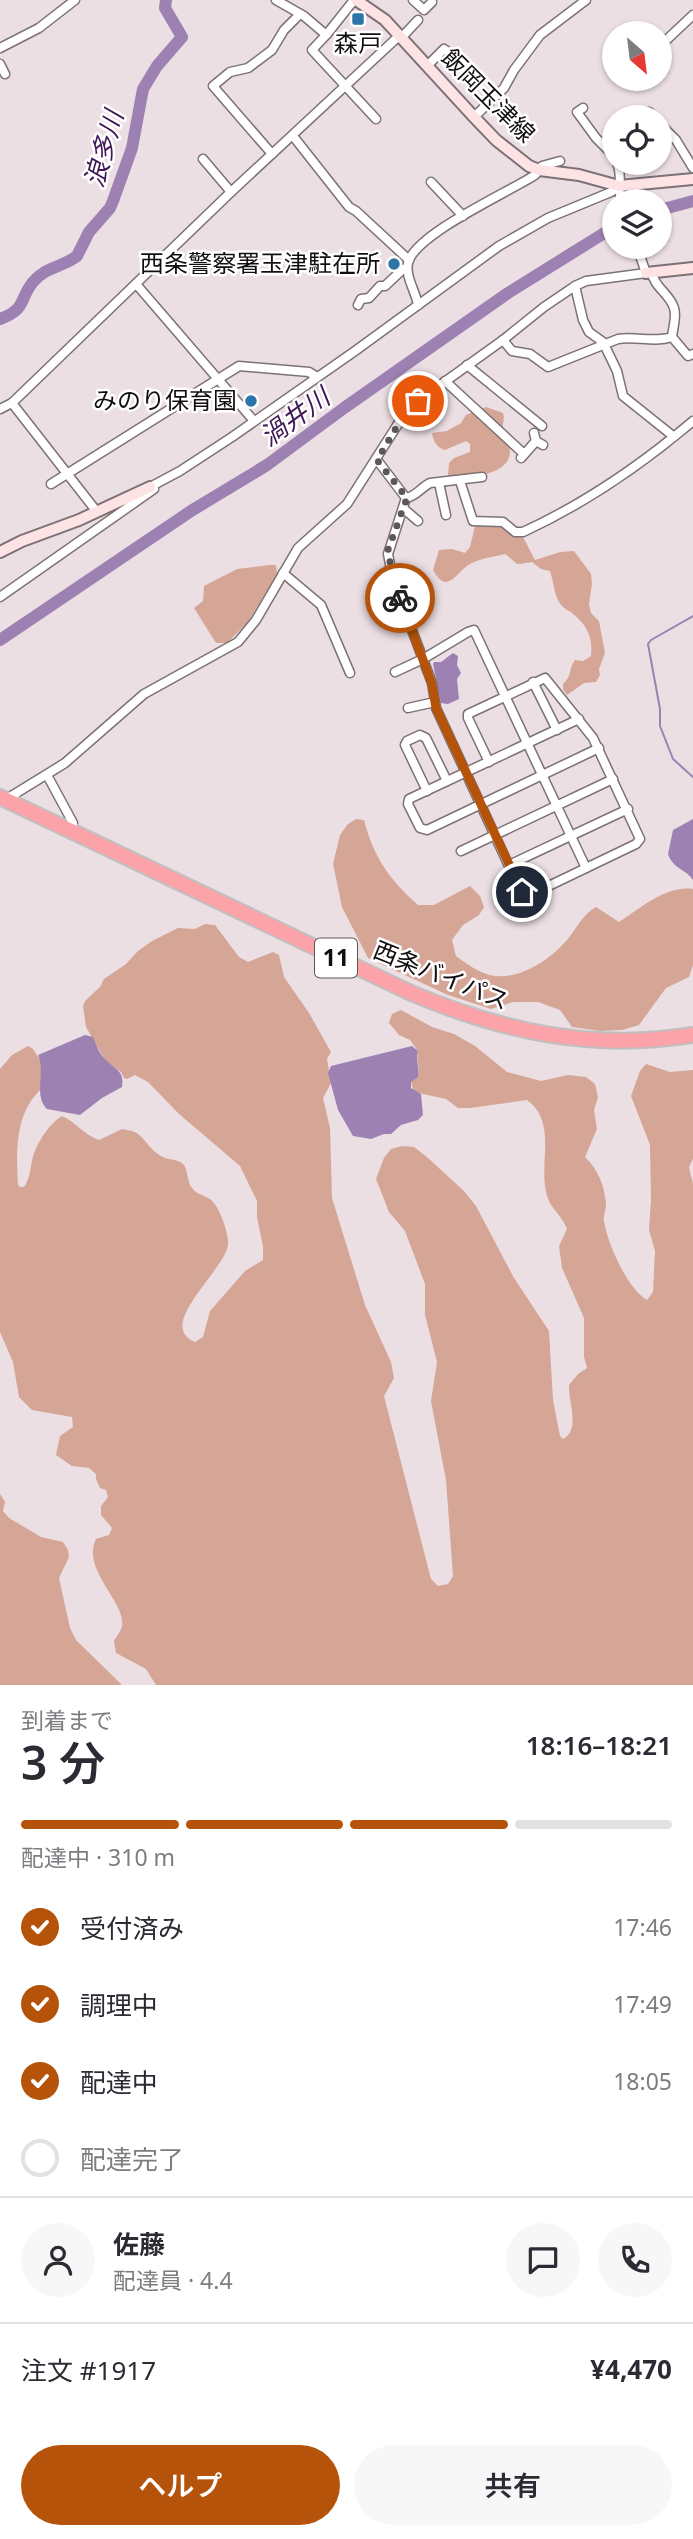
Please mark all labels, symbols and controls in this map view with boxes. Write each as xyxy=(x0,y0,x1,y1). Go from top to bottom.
marker: 森戸 xyxy=(350,11,366,27)
north arrow xyxy=(602,21,672,91)
map controls xyxy=(602,21,672,259)
place label: 森戸 xyxy=(334,26,382,59)
street label: 飯岡玉津線 xyxy=(435,41,543,149)
water label: 浪多川 xyxy=(75,103,132,191)
button: locate xyxy=(602,105,672,175)
button: layers xyxy=(602,189,672,259)
place label: 西条警察署玉津駐在所 xyxy=(140,246,380,279)
marker: 西条警察署玉津駐在所 xyxy=(386,256,402,272)
pin xyxy=(388,371,448,431)
water label: 渦井川 xyxy=(252,377,339,454)
icon: bag xyxy=(399,382,437,420)
place label: みのり保育園 xyxy=(93,383,237,416)
marker: みのり保育園 xyxy=(243,393,259,409)
courier xyxy=(365,563,435,633)
icon: bike xyxy=(381,579,419,617)
pin xyxy=(492,862,552,922)
icon: home xyxy=(503,873,541,911)
street label: 西条バイパス xyxy=(369,932,514,1017)
road number: 11 xyxy=(315,939,357,978)
text: 到着まで xyxy=(21,1704,113,1736)
text: 18:16–18:21 xyxy=(526,1727,672,1763)
text: 3 分 xyxy=(21,1731,105,1793)
text: 配達中 · 310 m xyxy=(21,1841,175,1873)
icon: check xyxy=(21,1908,59,1946)
text: 受付済み xyxy=(80,1910,184,1946)
text: 17:46 xyxy=(613,1911,672,1943)
icon: check xyxy=(21,1985,59,2023)
text: 調理中 xyxy=(80,1987,158,2023)
text: 17:49 xyxy=(613,1988,672,2020)
icon: check xyxy=(21,2062,59,2100)
text: 配達中 xyxy=(80,2064,158,2100)
text: 18:05 xyxy=(613,2065,672,2097)
text: 配達完了 xyxy=(80,2141,184,2177)
button: person xyxy=(21,2223,95,2297)
button: chat xyxy=(506,2223,580,2297)
button: phone xyxy=(598,2223,672,2297)
text: 佐藤 xyxy=(113,2226,165,2262)
text: 配達員 · 4.4 xyxy=(113,2264,233,2296)
text: ¥4,470 xyxy=(590,2351,672,2387)
text: 注文 #1917 xyxy=(21,2352,156,2388)
button: ヘルプ xyxy=(21,2445,340,2525)
button: 共有 xyxy=(354,2445,672,2525)

